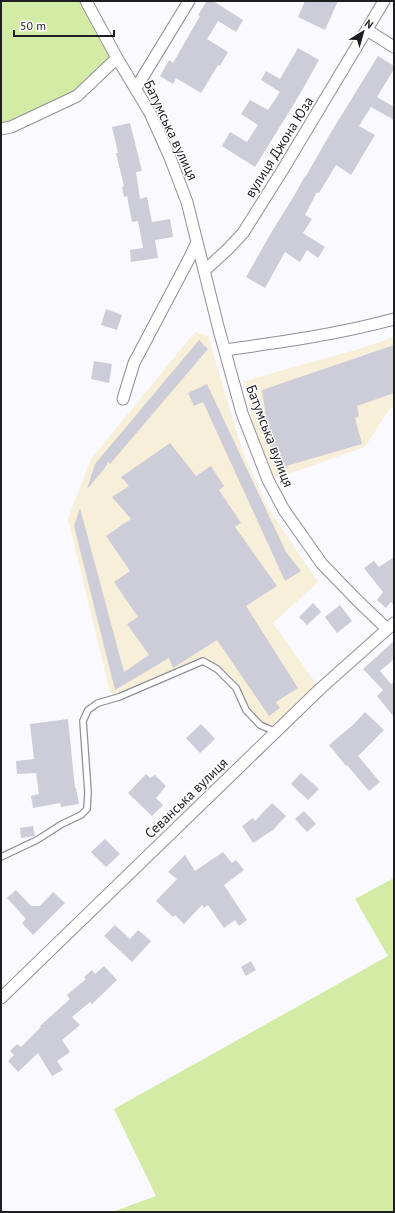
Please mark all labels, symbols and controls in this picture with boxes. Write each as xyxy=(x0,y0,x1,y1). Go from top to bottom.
scale bar xyxy=(14,12,114,38)
north arrow xyxy=(343,12,383,52)
text: N xyxy=(362,16,376,32)
text: 50 m xyxy=(20,18,46,33)
street label: Батумська вулиця xyxy=(140,77,202,183)
street label: вулиця Джона Юза xyxy=(241,93,317,201)
street label: Батумська вулиця xyxy=(242,382,298,490)
street label: Севанська вулиця xyxy=(141,754,231,842)

